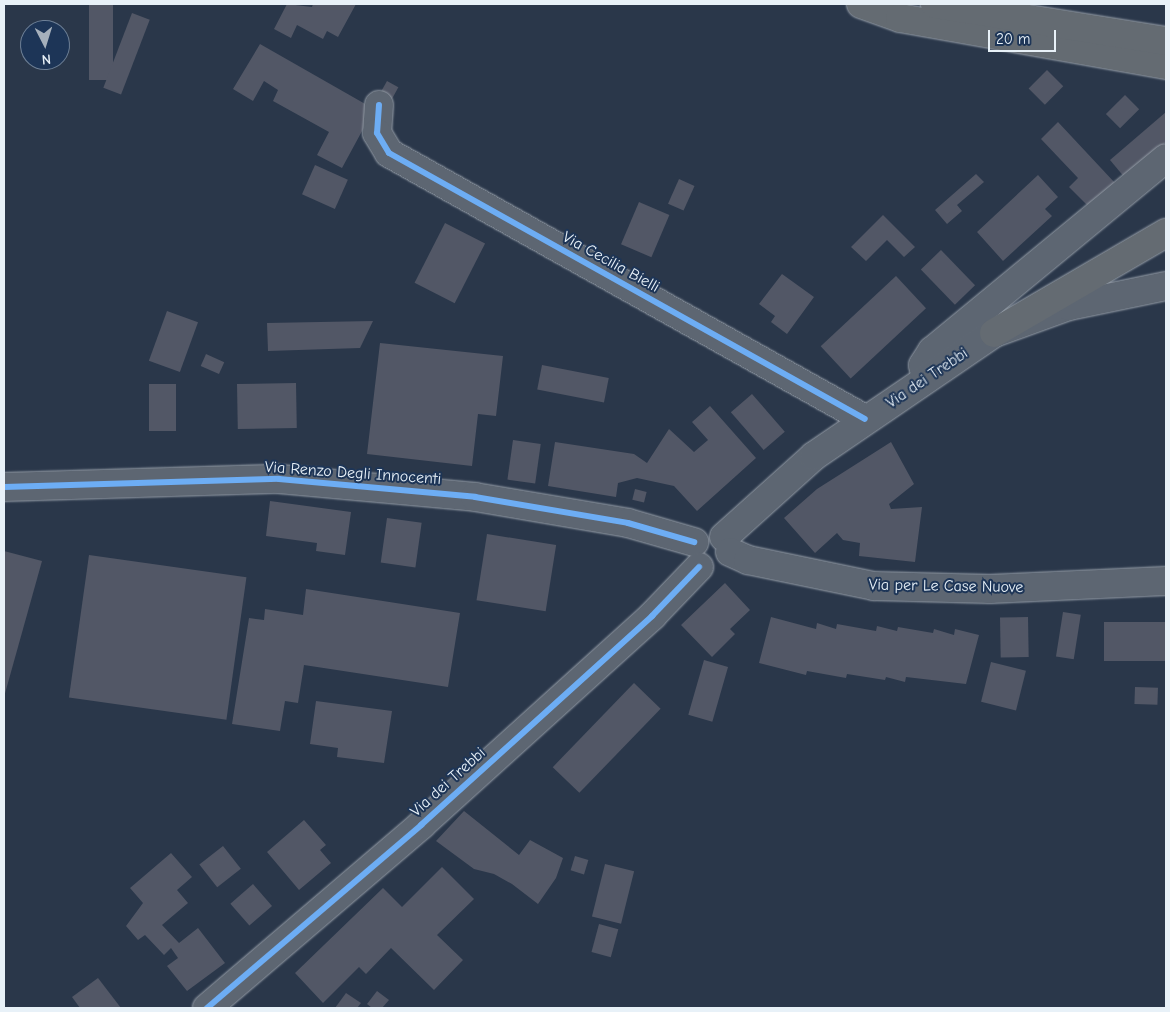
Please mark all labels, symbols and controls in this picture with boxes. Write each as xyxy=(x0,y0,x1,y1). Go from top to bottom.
north arrow xyxy=(20,20,70,70)
scale bar xyxy=(990,20,1058,52)
text: 20 m xyxy=(996,30,1030,48)
text: N xyxy=(41,51,52,68)
street label: Via Cecilia Bielli xyxy=(559,227,663,297)
street label: Via dei Trebbi xyxy=(882,344,972,412)
street label: Via Renzo Degli Innocenti xyxy=(264,457,442,489)
street label: Via per Le Case Nuove xyxy=(869,575,1023,597)
street label: Via dei Trebbi xyxy=(406,743,490,821)

